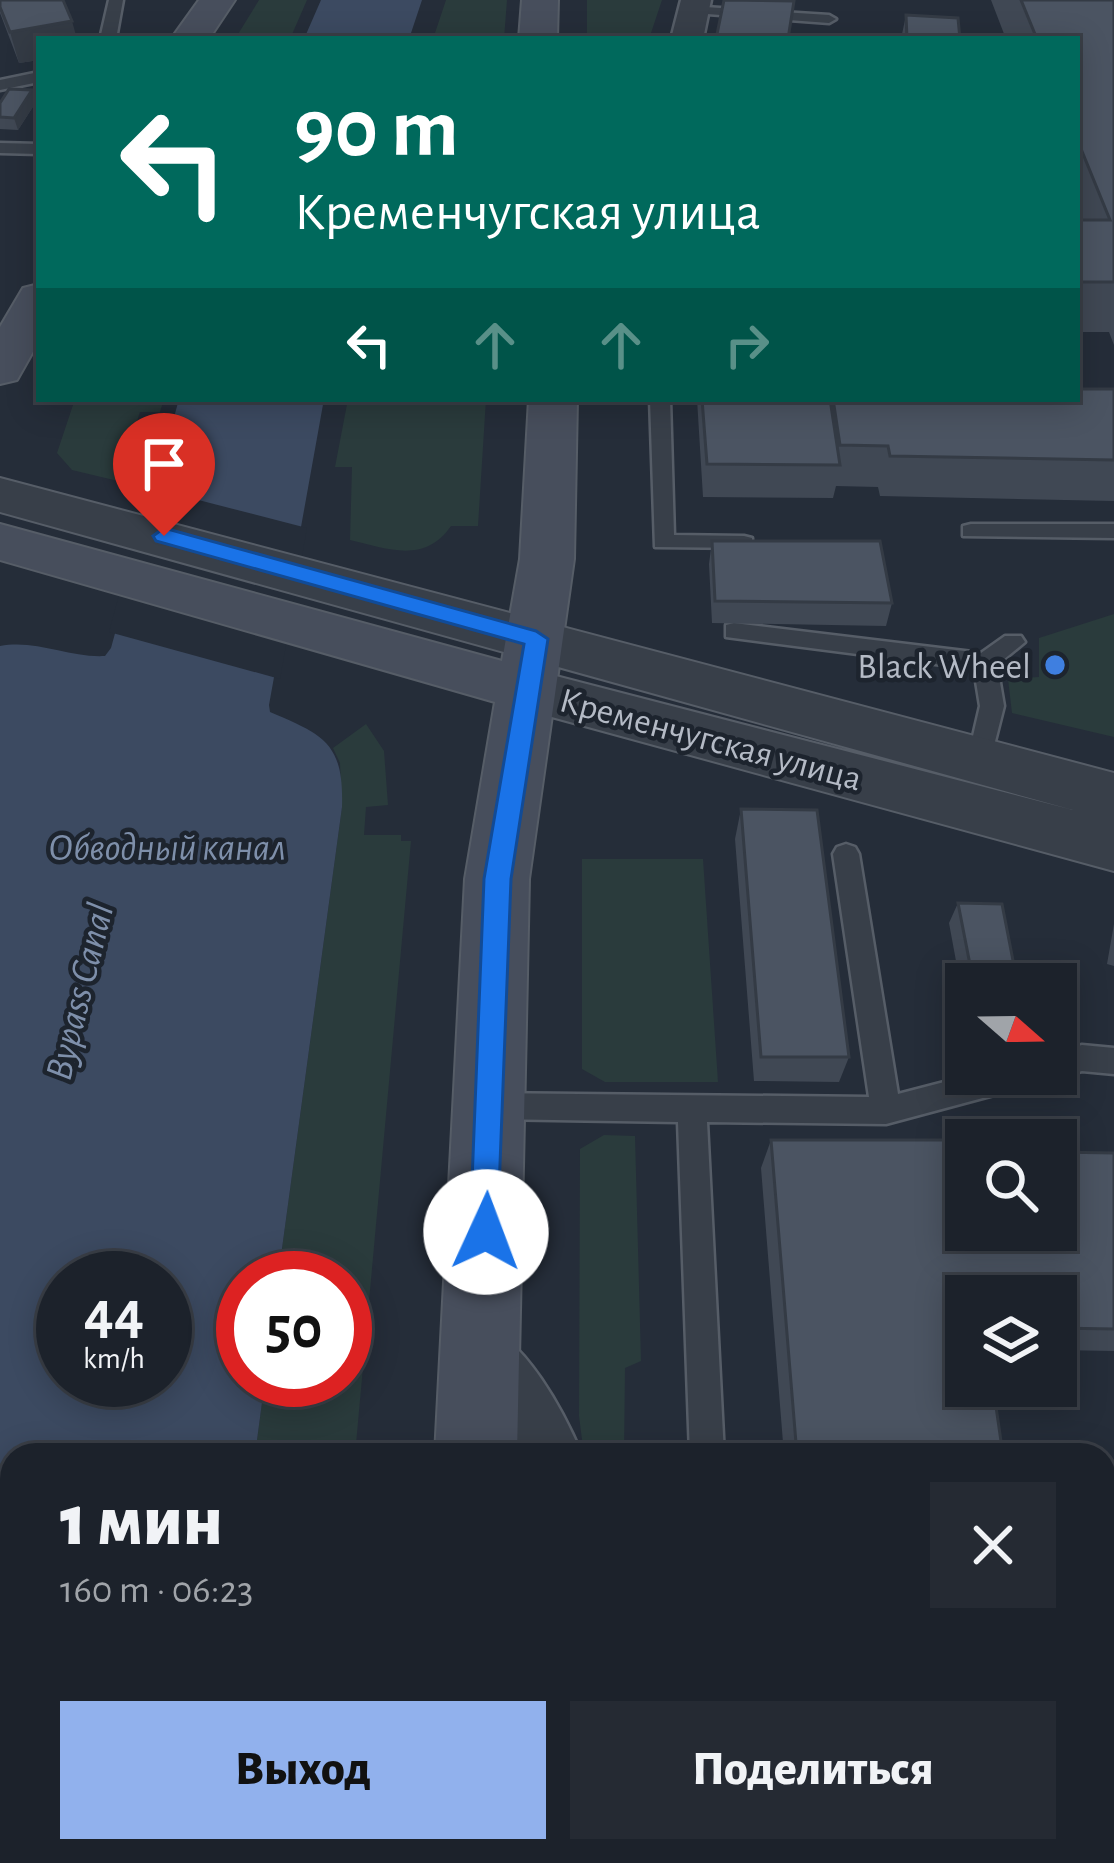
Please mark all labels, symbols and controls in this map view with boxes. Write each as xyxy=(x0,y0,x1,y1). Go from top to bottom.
icon: left xyxy=(96,84,252,240)
text: 90 m xyxy=(294,88,459,172)
text: Кременчугская улица xyxy=(294,186,761,240)
icon: left xyxy=(336,312,402,378)
icon: ahead xyxy=(462,312,528,378)
icon: ahead xyxy=(588,312,654,378)
icon: right xyxy=(714,312,780,378)
pin xyxy=(113,413,215,536)
icon: arrive xyxy=(131,431,197,497)
place label: Black Wheel xyxy=(857,649,1031,685)
marker: Black Wheel xyxy=(1042,652,1068,678)
street label: Кременчугская улица xyxy=(556,682,865,798)
water label: Обводный канал xyxy=(48,829,286,868)
water label: Bypass Canal xyxy=(40,899,121,1084)
north arrow xyxy=(945,963,1077,1095)
map controls xyxy=(945,963,1077,1407)
button: search xyxy=(945,1119,1077,1251)
position arrow xyxy=(423,1169,549,1295)
speed limit sign: 50 xyxy=(216,1251,372,1407)
button: layers xyxy=(945,1275,1077,1407)
text: 44 xyxy=(84,1284,144,1344)
text: km/h xyxy=(83,1344,145,1374)
button: close xyxy=(930,1482,1056,1608)
text: 1 мин xyxy=(60,1486,223,1558)
text: 160 m · 06:23 xyxy=(60,1571,253,1610)
button: Выход xyxy=(60,1701,546,1839)
button: Поделиться xyxy=(570,1701,1056,1839)

